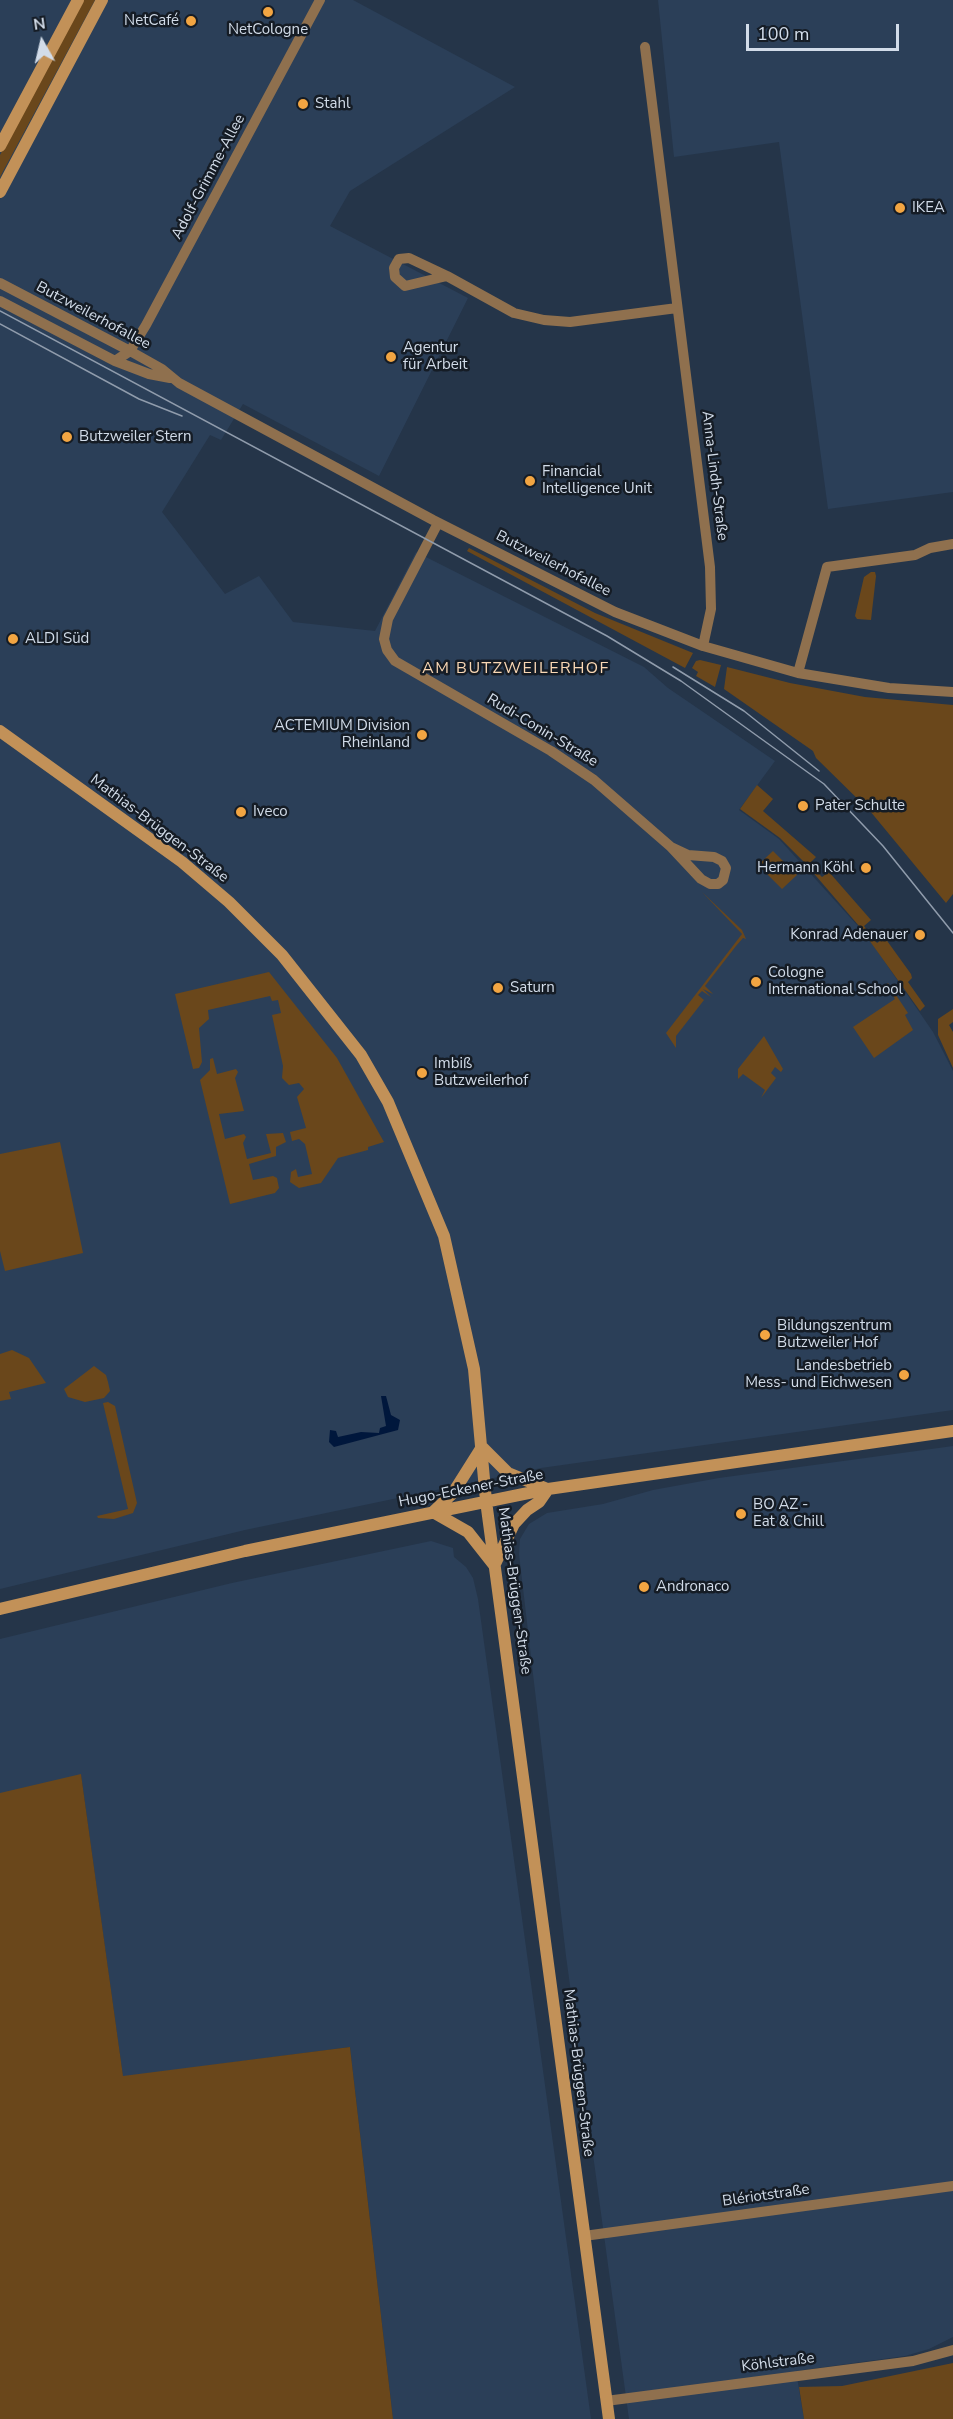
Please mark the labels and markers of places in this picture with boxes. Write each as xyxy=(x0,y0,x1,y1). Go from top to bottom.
marker: NetCologne xyxy=(261,5,275,19)
place label: NetCafé xyxy=(124,12,179,30)
marker: NetCafé xyxy=(184,14,198,28)
place label: NetCologne xyxy=(228,21,308,39)
place label: Stahl xyxy=(315,95,350,113)
marker: Stahl xyxy=(296,97,310,111)
place label: IKEA xyxy=(912,199,945,217)
marker: IKEA xyxy=(893,201,907,215)
place label: Agentur für Arbeit xyxy=(403,339,467,374)
marker: Agentur für Arbeit xyxy=(384,350,398,364)
place label: Butzweiler Stern xyxy=(79,428,191,446)
marker: Butzweiler Stern xyxy=(60,430,74,444)
place label: Financial Intelligence Unit xyxy=(542,463,652,498)
marker: Financial Intelligence Unit xyxy=(523,474,537,488)
place label: ALDI Süd xyxy=(25,630,89,648)
marker: ALDI Süd xyxy=(6,632,20,646)
place label: ACTEMIUM Division Rheinland xyxy=(274,717,410,752)
marker: ACTEMIUM Division Rheinland xyxy=(415,728,429,742)
place label: Pater Schulte xyxy=(815,797,905,815)
marker: Pater Schulte xyxy=(796,799,810,813)
place label: Iveco xyxy=(253,803,288,821)
marker: Iveco xyxy=(234,805,248,819)
place label: Hermann Köhl xyxy=(757,859,854,877)
marker: Hermann Köhl xyxy=(859,861,873,875)
place label: Konrad Adenauer xyxy=(790,926,908,944)
marker: Konrad Adenauer xyxy=(913,928,927,942)
place label: Cologne International School xyxy=(768,964,903,999)
marker: Cologne International School xyxy=(749,975,763,989)
place label: Saturn xyxy=(510,979,555,997)
marker: Saturn xyxy=(491,981,505,995)
place label: Imbiß Butzweilerhof xyxy=(434,1055,528,1090)
marker: Imbiß Butzweilerhof xyxy=(415,1066,429,1080)
place label: Bildungszentrum Butzweiler Hof xyxy=(777,1317,892,1352)
marker: Bildungszentrum Butzweiler Hof xyxy=(758,1328,772,1342)
place label: Landesbetrieb Mess- und Eichwesen xyxy=(745,1357,892,1392)
marker: Landesbetrieb Mess- und Eichwesen xyxy=(897,1368,911,1382)
place label: BO AZ - Eat & Chill xyxy=(753,1496,824,1531)
marker: BO AZ - Eat & Chill xyxy=(734,1507,748,1521)
place label: Andronaco xyxy=(656,1578,729,1596)
marker: Andronaco xyxy=(637,1580,651,1594)

